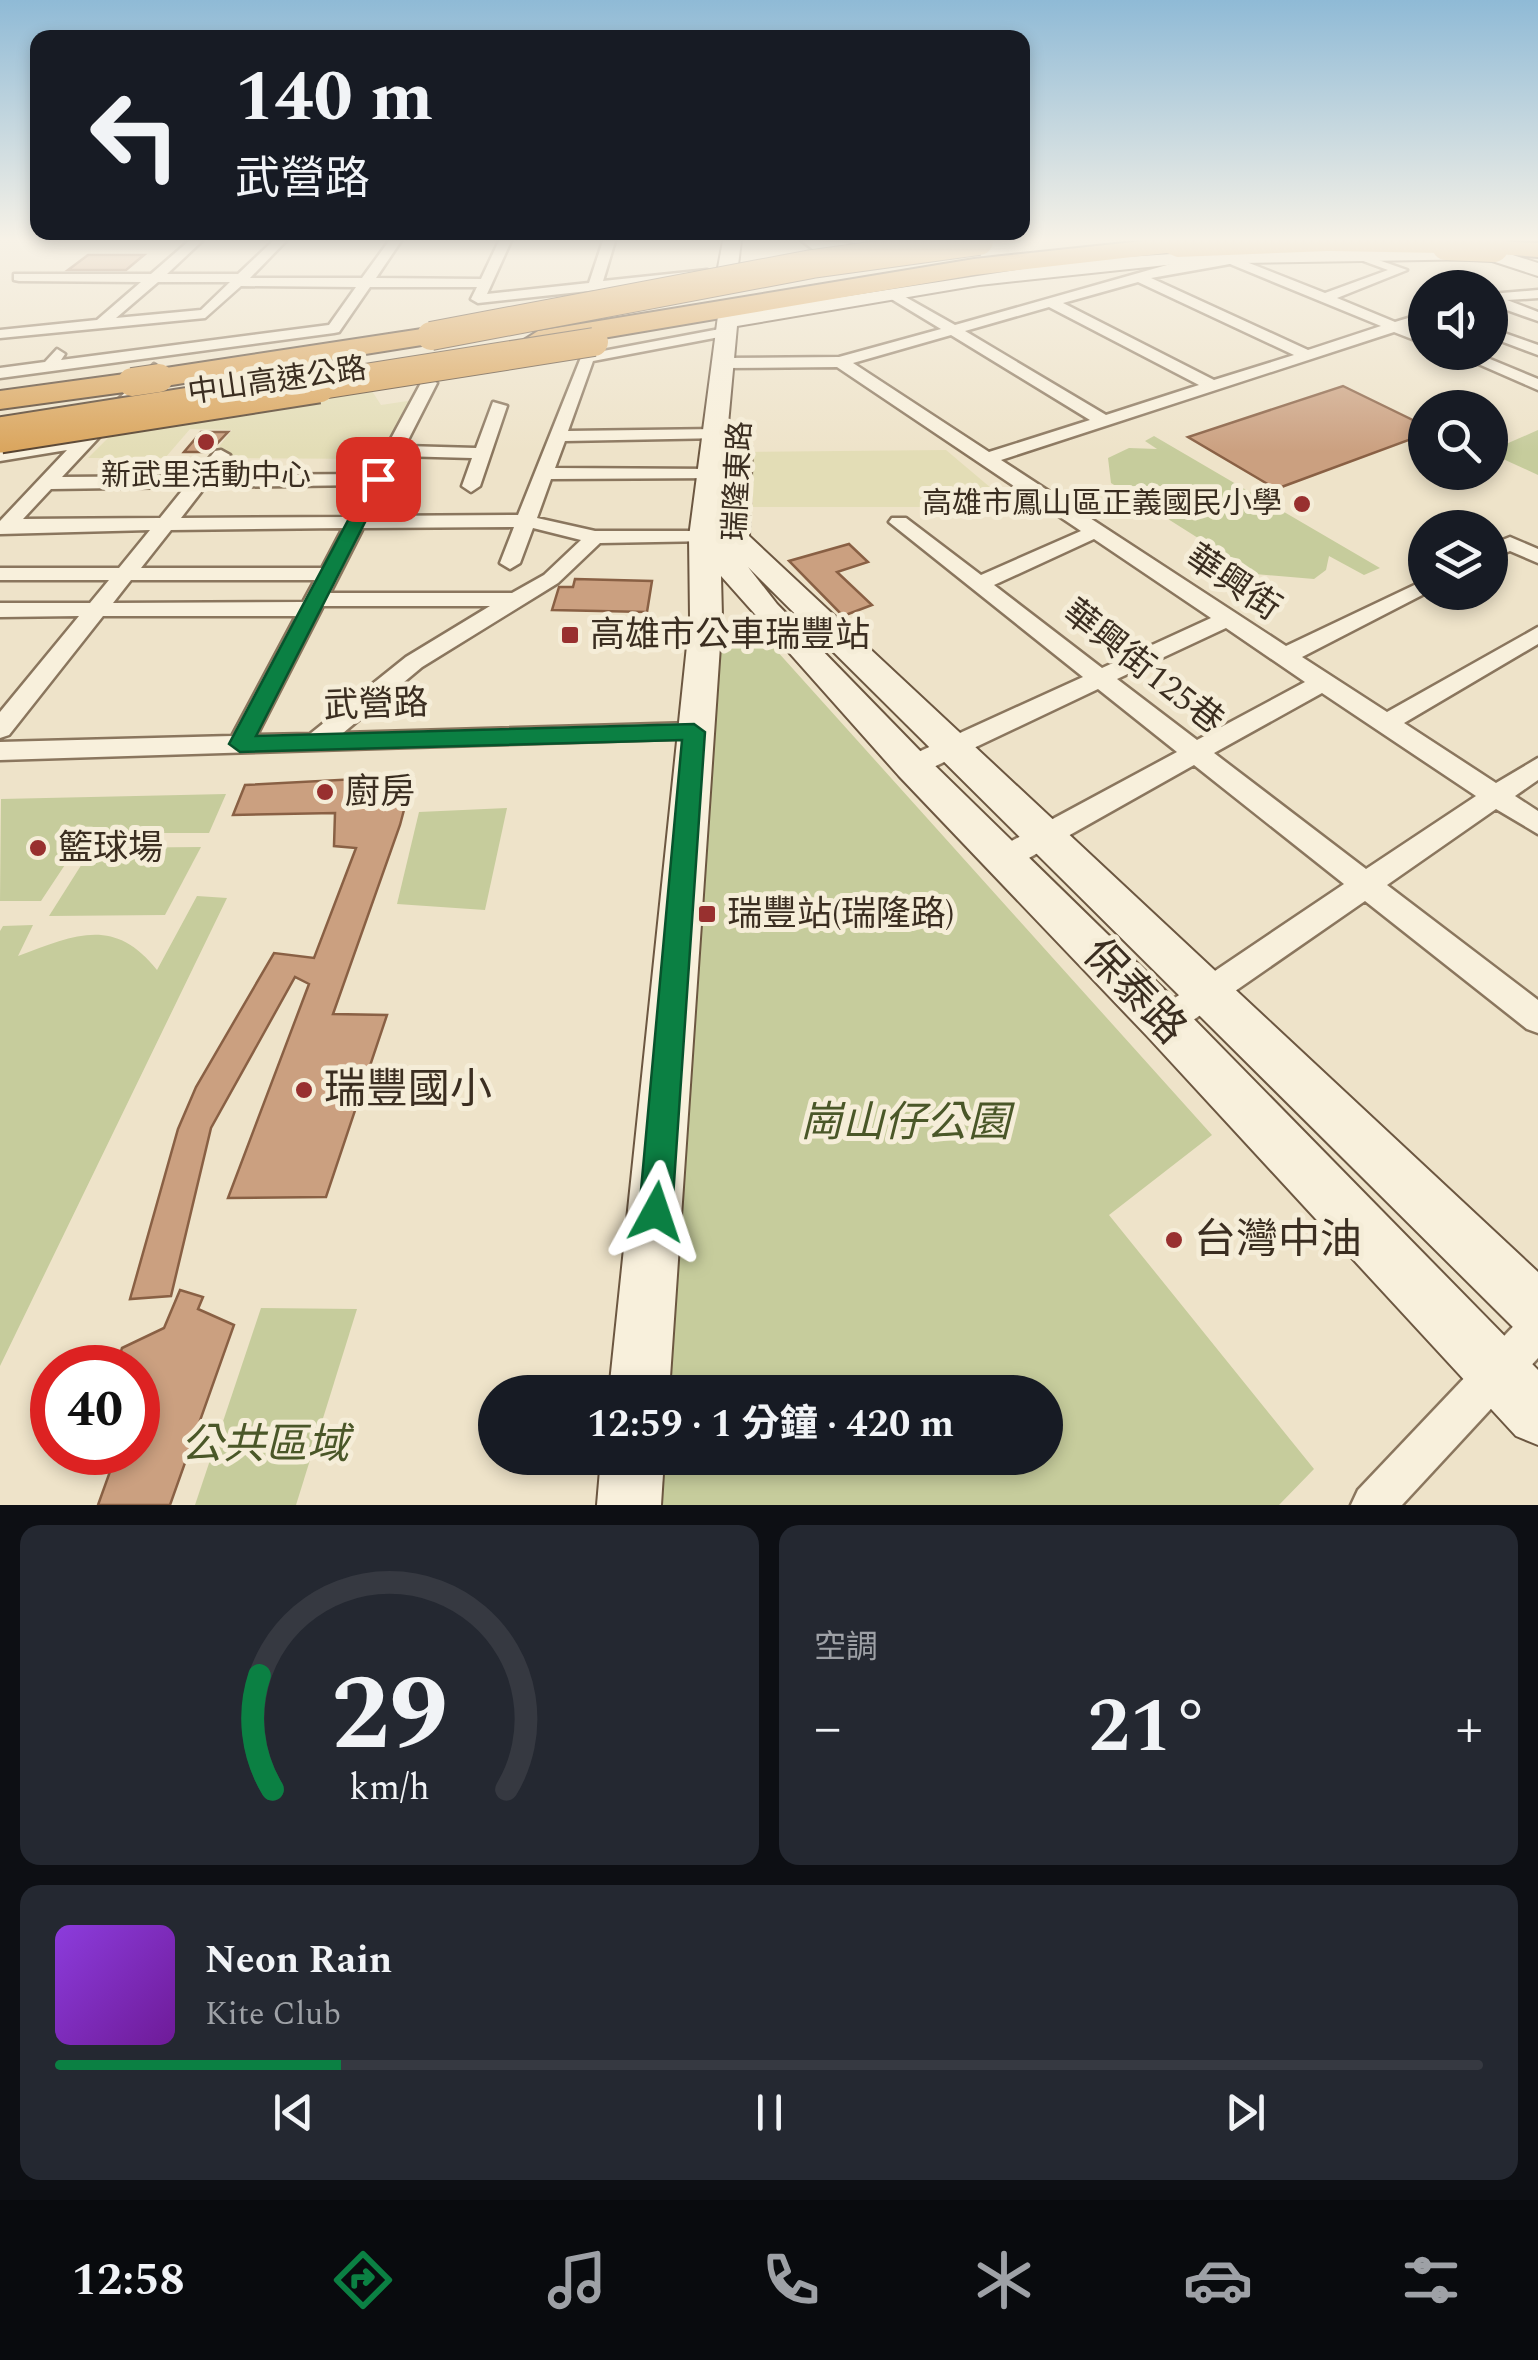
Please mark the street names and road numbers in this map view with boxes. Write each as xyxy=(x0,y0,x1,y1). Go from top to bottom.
street label: 中山高速公路 xyxy=(185,346,369,416)
street label: 瑞隆東路 xyxy=(712,420,764,542)
street label: 華興街 xyxy=(1175,532,1291,634)
street label: 華興街125巷 xyxy=(1051,587,1235,747)
street label: 武營路 xyxy=(323,677,429,733)
street label: 保泰路 xyxy=(1068,925,1200,1059)

